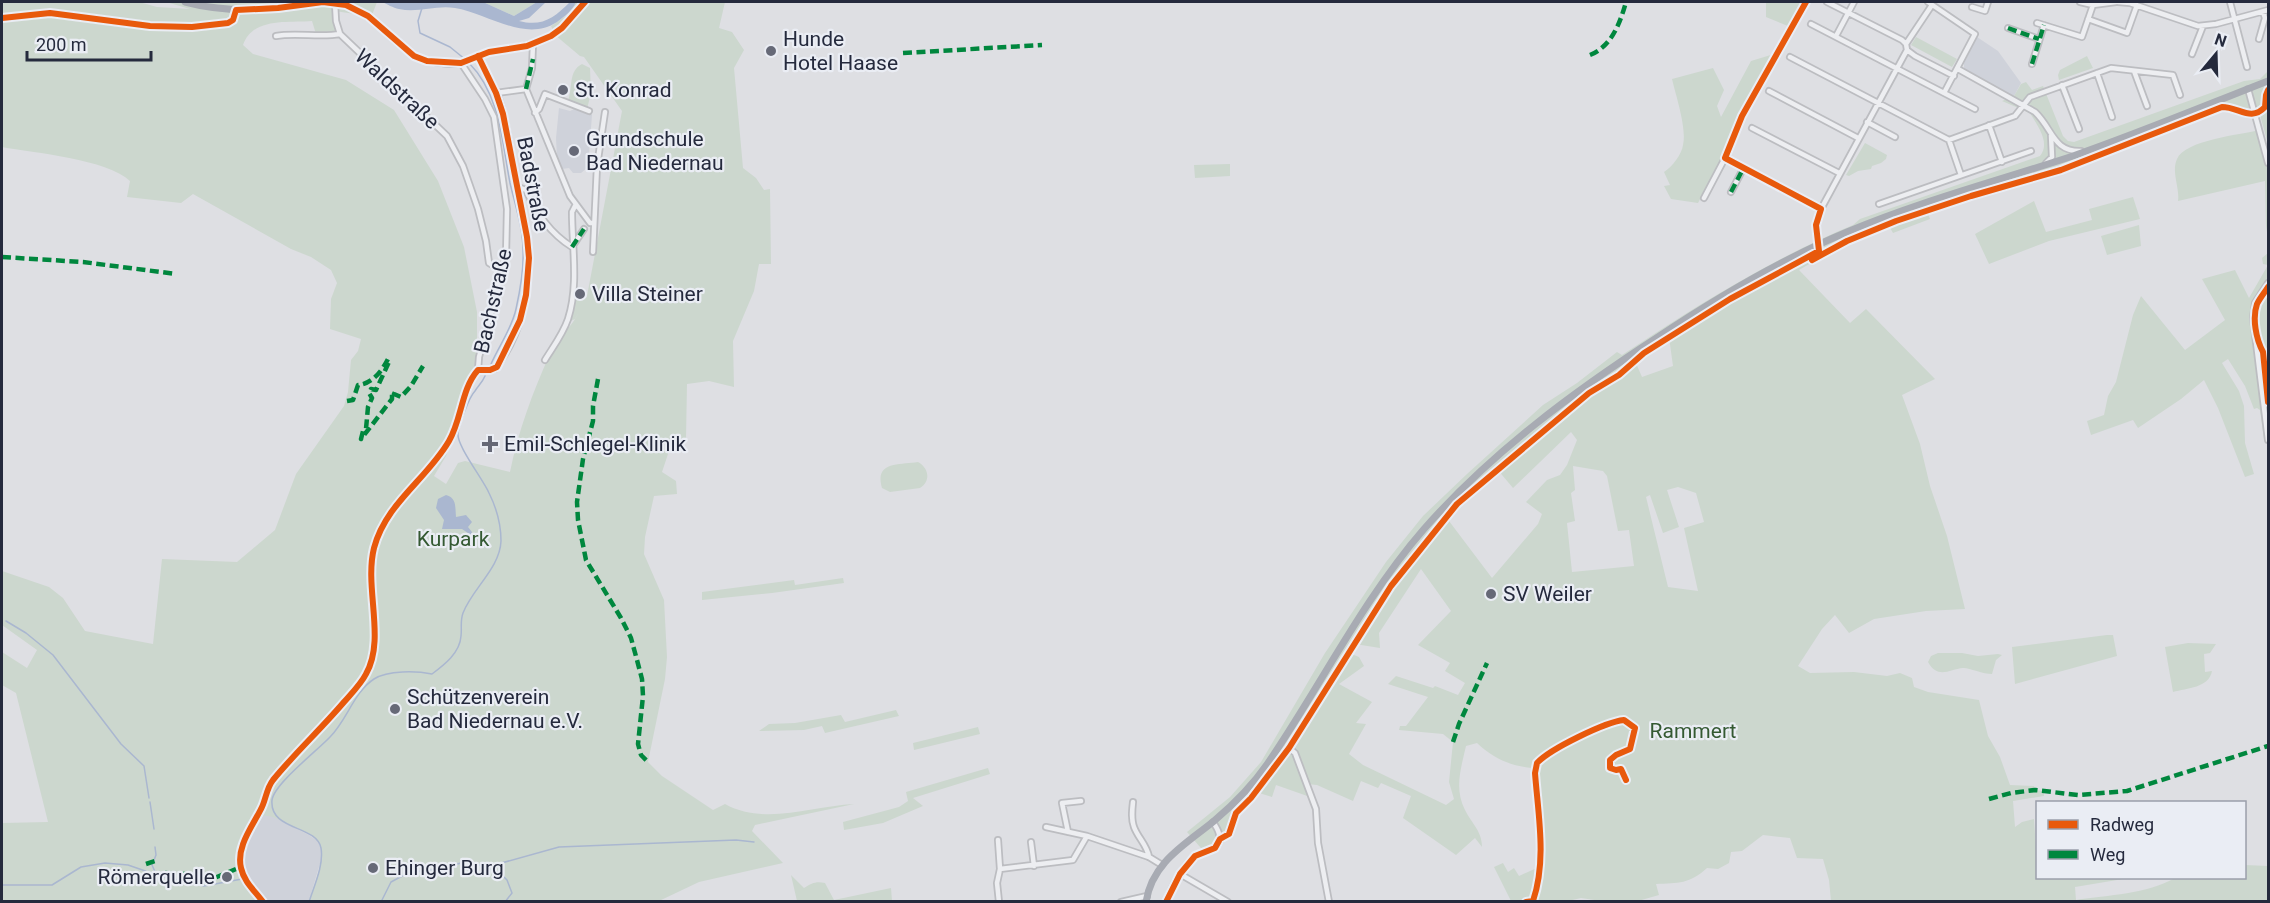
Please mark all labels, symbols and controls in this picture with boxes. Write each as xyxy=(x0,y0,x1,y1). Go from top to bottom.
scale bar xyxy=(27,24,152,62)
north arrow xyxy=(2186,24,2246,84)
place label: Hunde Hotel Haase xyxy=(783,27,898,75)
text: N xyxy=(2212,29,2229,51)
text: 200 m xyxy=(36,34,87,55)
street label: Waldstraße xyxy=(350,44,444,134)
marker: Hunde Hotel Haase xyxy=(764,44,778,58)
place label: St. Konrad xyxy=(575,78,672,102)
marker: St. Konrad xyxy=(556,83,570,97)
place label: Grundschule Bad Niedernau xyxy=(586,127,723,175)
street label: Badstraße xyxy=(512,135,554,233)
marker: Grundschule Bad Niedernau xyxy=(567,144,581,158)
street label: Bachstraße xyxy=(469,246,517,356)
place label: Villa Steiner xyxy=(592,282,703,306)
marker: Villa Steiner xyxy=(573,287,587,301)
place label: Emil-Schlegel-Klinik xyxy=(504,432,687,456)
marker: Emil-Schlegel-Klinik xyxy=(481,435,499,453)
park label: Kurpark xyxy=(417,527,490,551)
place label: SV Weiler xyxy=(1503,582,1592,606)
marker: SV Weiler xyxy=(1484,587,1498,601)
place label: Schützenverein Bad Niedernau e.V. xyxy=(407,685,583,733)
marker: Schützenverein Bad Niedernau e.V. xyxy=(388,702,402,716)
park label: Rammert xyxy=(1650,719,1737,743)
legend xyxy=(2036,801,2246,879)
text: Radweg xyxy=(2090,814,2154,835)
text: Weg xyxy=(2090,844,2125,865)
place label: Ehinger Burg xyxy=(385,856,504,880)
marker: Ehinger Burg xyxy=(366,861,380,875)
place label: Römerquelle xyxy=(98,865,215,889)
marker: Römerquelle xyxy=(220,870,234,884)

